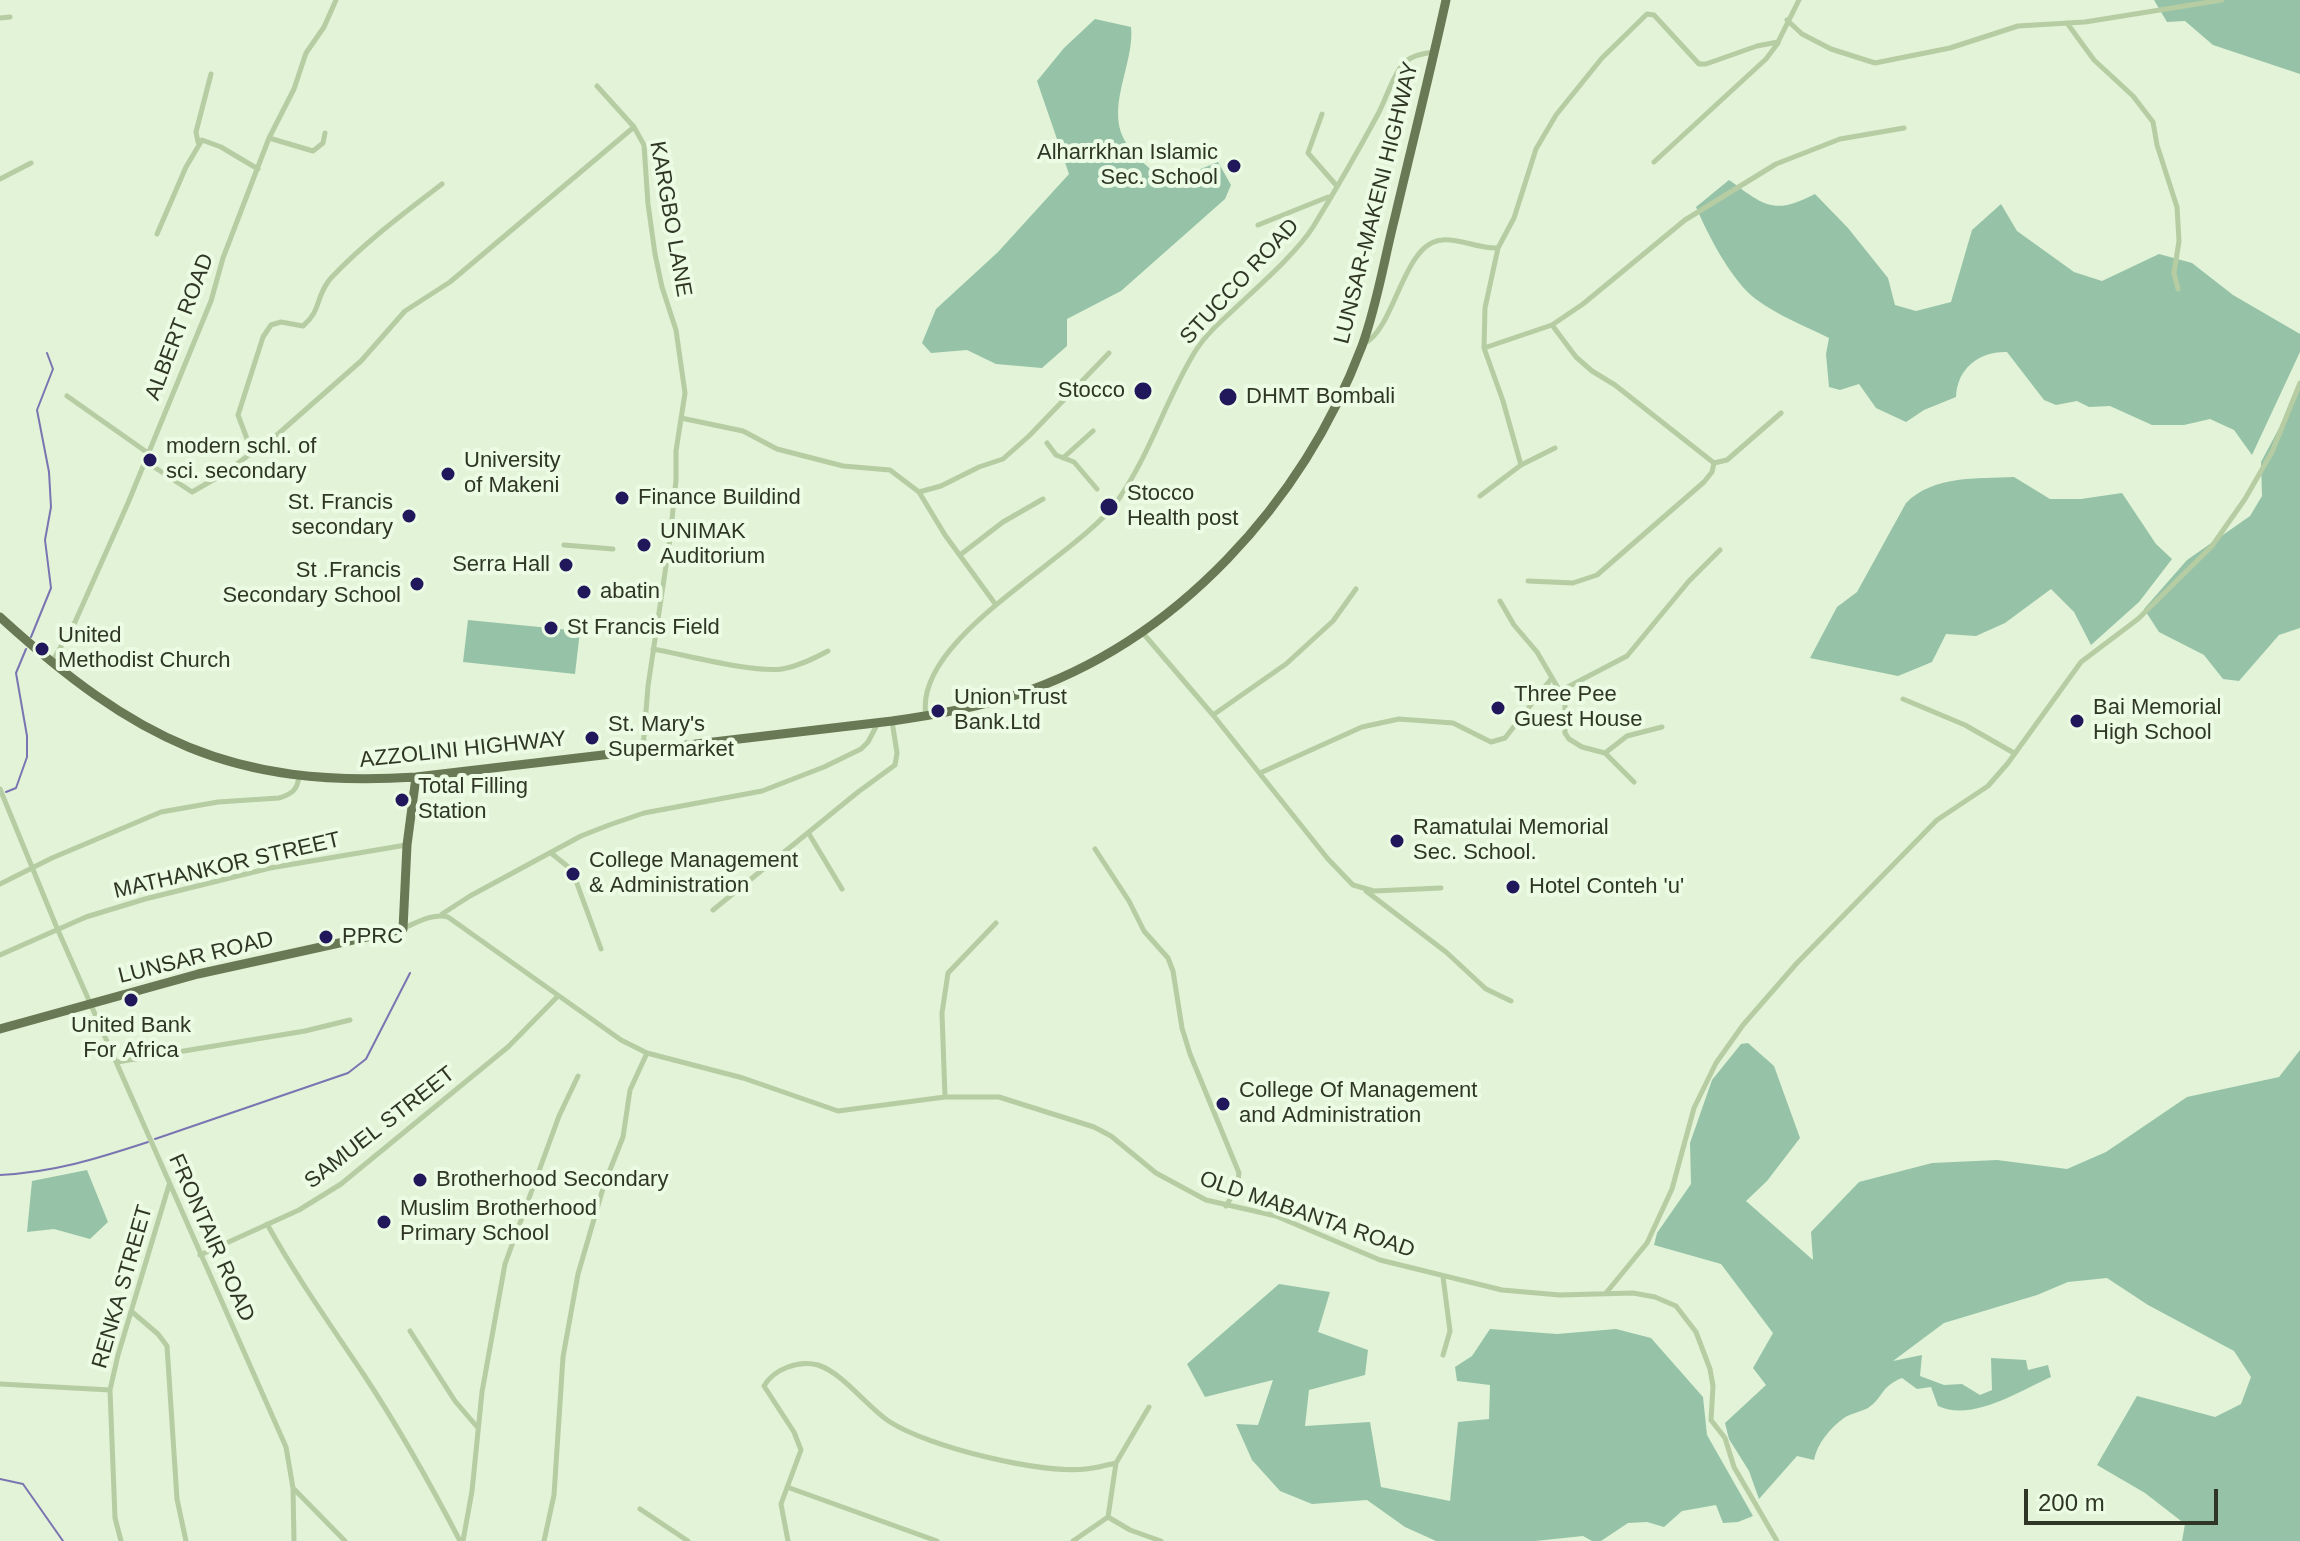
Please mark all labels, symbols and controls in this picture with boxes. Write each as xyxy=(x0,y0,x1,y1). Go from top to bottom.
street label: LUNSAR-MAKENI HIGHWAY xyxy=(1329,59,1425,347)
street label: KARGBO LANE xyxy=(643,139,697,299)
place label: Alharrkhan Islamic Sec. School xyxy=(1037,140,1218,192)
marker: Alharrkhan Islamic Sec. School xyxy=(1225,157,1243,175)
street label: STUCCO ROAD xyxy=(1175,214,1305,350)
street label: ALBERT ROAD xyxy=(140,250,220,404)
place label: Stocco xyxy=(1058,378,1125,404)
marker: Stocco xyxy=(1132,380,1154,402)
place label: DHMT Bombali xyxy=(1246,384,1395,410)
marker: DHMT Bombali xyxy=(1217,386,1239,408)
place label: modern schl. of sci. secondary xyxy=(166,434,316,486)
place label: University of Makeni xyxy=(464,448,561,500)
marker: modern schl. of sci. secondary xyxy=(141,451,159,469)
marker: University of Makeni xyxy=(439,465,457,483)
place label: Stocco Health post xyxy=(1127,481,1238,532)
place label: Finance Buildind xyxy=(638,485,801,511)
marker: Finance Buildind xyxy=(613,489,631,507)
place label: St. Francis secondary xyxy=(288,490,393,542)
marker: Stocco Health post xyxy=(1098,496,1120,518)
marker: St. Francis secondary xyxy=(400,507,418,525)
place label: UNIMAK Auditorium xyxy=(660,519,765,570)
marker: UNIMAK Auditorium xyxy=(635,536,653,554)
place label: Serra Hall xyxy=(452,552,550,578)
marker: Serra Hall xyxy=(557,556,575,574)
place label: St .Francis Secondary School xyxy=(222,558,401,610)
marker: St .Francis Secondary School xyxy=(408,575,426,593)
place label: abatin xyxy=(600,579,660,605)
marker: abatin xyxy=(575,583,593,601)
place label: St Francis Field xyxy=(567,615,720,641)
marker: St Francis Field xyxy=(542,619,560,637)
place label: United Methodist Church xyxy=(58,623,230,674)
marker: United Methodist Church xyxy=(33,640,51,658)
place label: Three Pee Guest House xyxy=(1514,682,1642,734)
place label: Union Trust Bank.Ltd xyxy=(954,685,1067,736)
place label: Bai Memorial High School xyxy=(2093,695,2221,746)
marker: Three Pee Guest House xyxy=(1489,699,1507,717)
marker: Union Trust Bank.Ltd xyxy=(929,702,947,720)
place label: St. Mary's Supermarket xyxy=(608,712,734,764)
marker: Bai Memorial High School xyxy=(2068,712,2086,730)
street label: AZZOLINI HIGHWAY xyxy=(358,726,568,774)
marker: St. Mary's Supermarket xyxy=(583,729,601,747)
place label: Total Filling Station xyxy=(418,774,528,826)
marker: Total Filling Station xyxy=(393,791,411,809)
place label: Ramatulai Memorial Sec. School. xyxy=(1413,815,1609,866)
street label: MATHANKOR STREET xyxy=(111,827,343,905)
marker: Ramatulai Memorial Sec. School. xyxy=(1388,832,1406,850)
place label: College Management & Administration xyxy=(589,848,798,900)
marker: College Management & Administration xyxy=(564,865,582,883)
place label: Hotel Conteh 'u' xyxy=(1529,874,1684,900)
marker: Hotel Conteh 'u' xyxy=(1504,878,1522,896)
place label: PPRC xyxy=(342,924,403,950)
street label: LUNSAR ROAD xyxy=(116,926,276,990)
marker: PPRC xyxy=(317,928,335,946)
marker: United Bank For Africa xyxy=(122,991,140,1009)
place label: United Bank For Africa xyxy=(71,1013,191,1064)
street label: SAMUEL STREET xyxy=(300,1061,460,1195)
place label: College Of Management and Administration xyxy=(1239,1078,1477,1130)
marker: College Of Management and Administration xyxy=(1214,1095,1232,1113)
street label: FRONTAIR ROAD xyxy=(162,1150,260,1326)
street label: OLD MABANTA ROAD xyxy=(1196,1166,1418,1264)
place label: Brotherhood Secondary xyxy=(436,1167,668,1193)
marker: Brotherhood Secondary xyxy=(411,1171,429,1189)
place label: Muslim Brotherhood Primary School xyxy=(400,1196,597,1248)
street label: RENKA STREET xyxy=(87,1202,159,1372)
marker: Muslim Brotherhood Primary School xyxy=(375,1213,393,1231)
scale bar xyxy=(2028,1473,2222,1523)
text: 200 m xyxy=(2038,1489,2105,1516)

